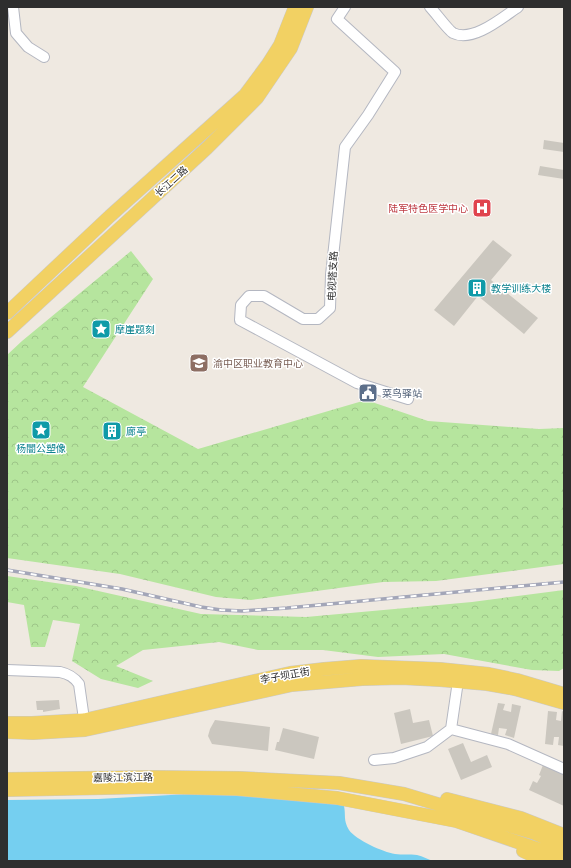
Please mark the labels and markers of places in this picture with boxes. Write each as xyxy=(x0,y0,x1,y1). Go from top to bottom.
hospital icon: 陆军特色医学中心 xyxy=(471,197,493,219)
place label: 陆军特色医学中心 xyxy=(388,202,468,215)
building icon: 教学训练大楼 xyxy=(466,277,488,299)
place label: 教学训练大楼 xyxy=(491,282,551,295)
place icon: 摩崖题刻 xyxy=(90,318,112,340)
place label: 摩崖题刻 xyxy=(115,323,155,336)
school or university icon: 渝中区职业教育中心 xyxy=(188,352,210,374)
place label: 渝中区职业教育中心 xyxy=(213,357,303,370)
public building icon: 菜鸟驿站 xyxy=(357,382,379,404)
place label: 菜鸟驿站 xyxy=(382,387,422,400)
place icon: 杨闇公塑像 xyxy=(30,419,52,441)
building icon: 廊亭 xyxy=(101,420,123,442)
place label: 廊亭 xyxy=(126,425,146,438)
place label: 杨闇公塑像 xyxy=(16,442,66,455)

